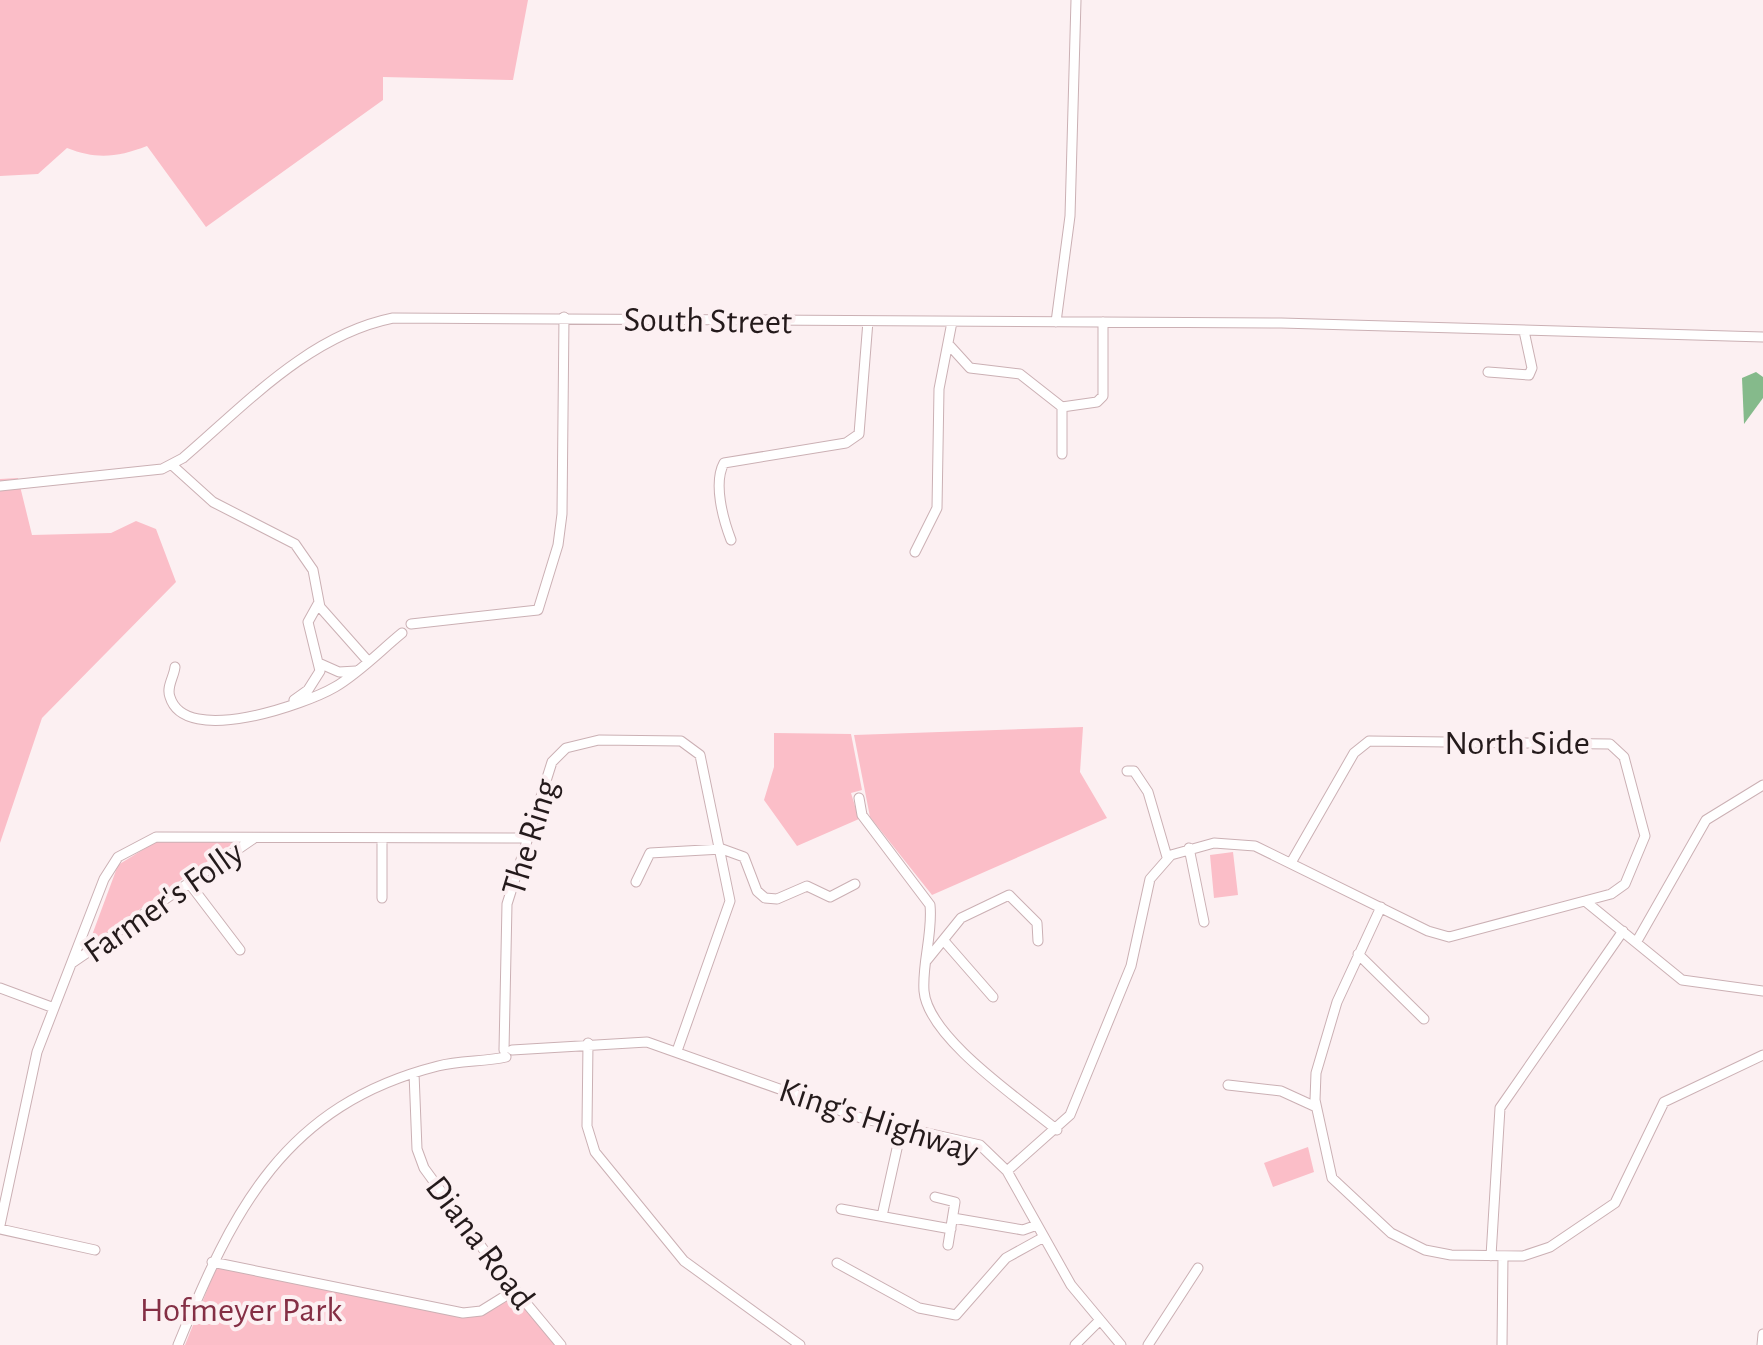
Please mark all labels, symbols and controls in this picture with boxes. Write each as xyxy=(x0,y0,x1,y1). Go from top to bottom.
street label: South Street xyxy=(623,303,792,340)
street label: North Side xyxy=(1444,726,1590,761)
street label: The Ring xyxy=(496,775,565,900)
street label: Farmer's Folly xyxy=(78,835,250,970)
street label: King's Highway xyxy=(775,1073,983,1170)
street label: Diana Road xyxy=(419,1170,541,1316)
park label: Hofmeyer Park xyxy=(140,1293,342,1328)

